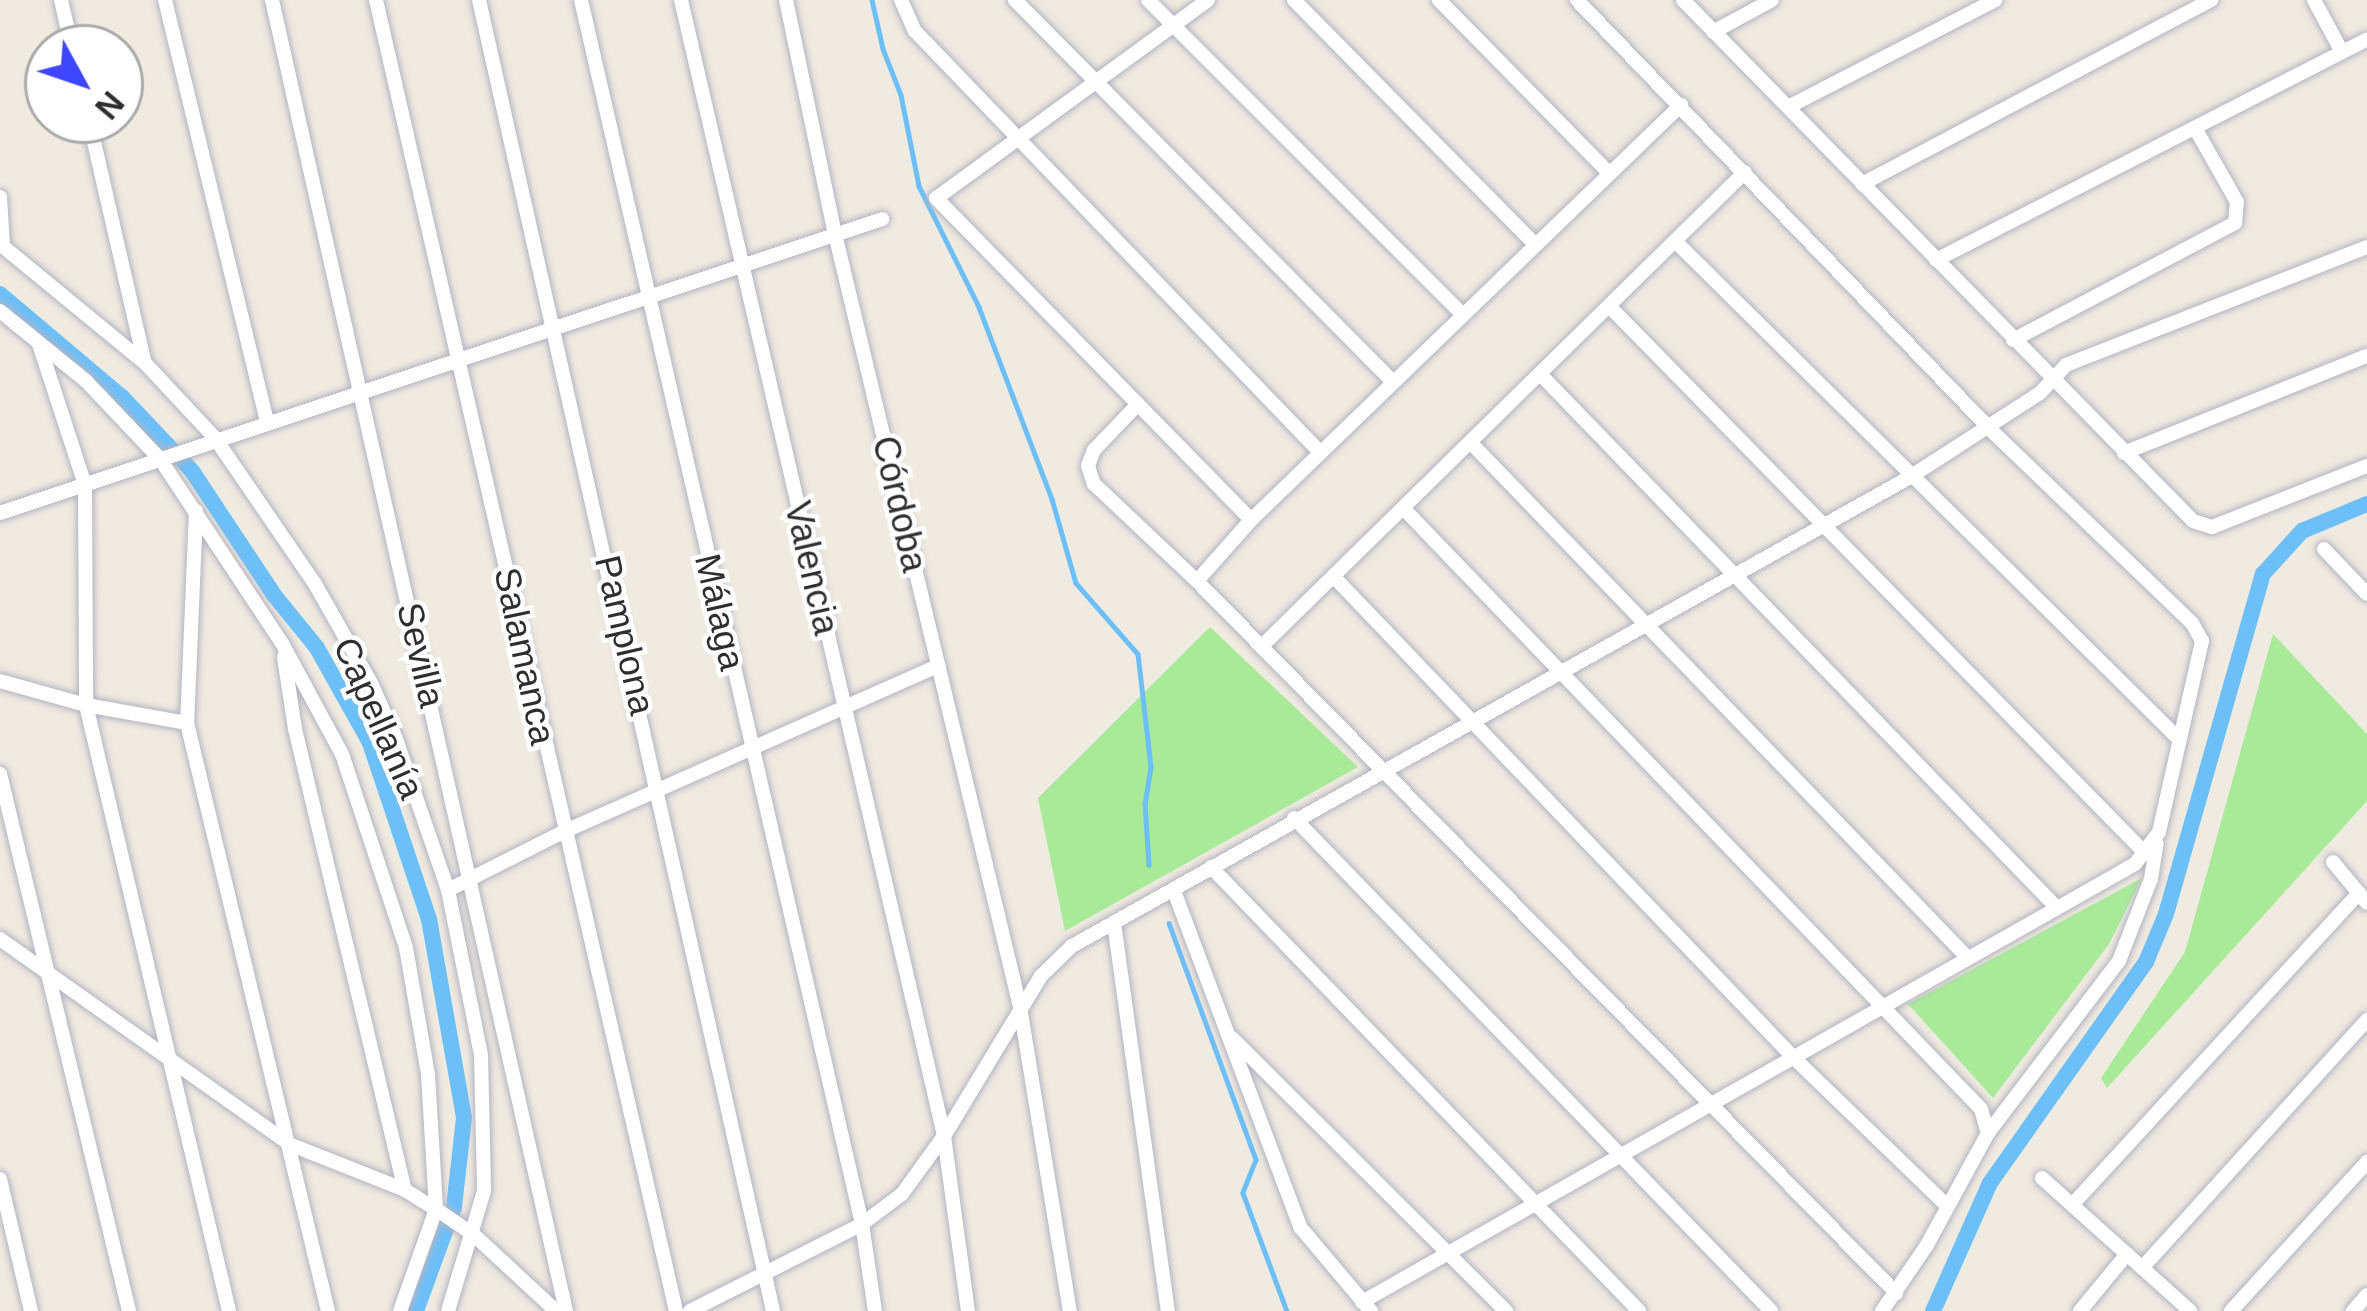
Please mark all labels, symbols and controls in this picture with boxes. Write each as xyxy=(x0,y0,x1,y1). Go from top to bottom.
north arrow xyxy=(24,24,144,144)
text: N xyxy=(88,85,131,127)
street label: Córdoba xyxy=(863,432,937,576)
street label: Valencia xyxy=(776,497,848,639)
street label: Málaga xyxy=(686,550,754,674)
street label: Pamplona xyxy=(586,551,664,719)
street label: Salamanca xyxy=(485,563,565,749)
street label: Sevilla xyxy=(388,598,454,712)
street label: Capellanía xyxy=(324,631,434,805)

